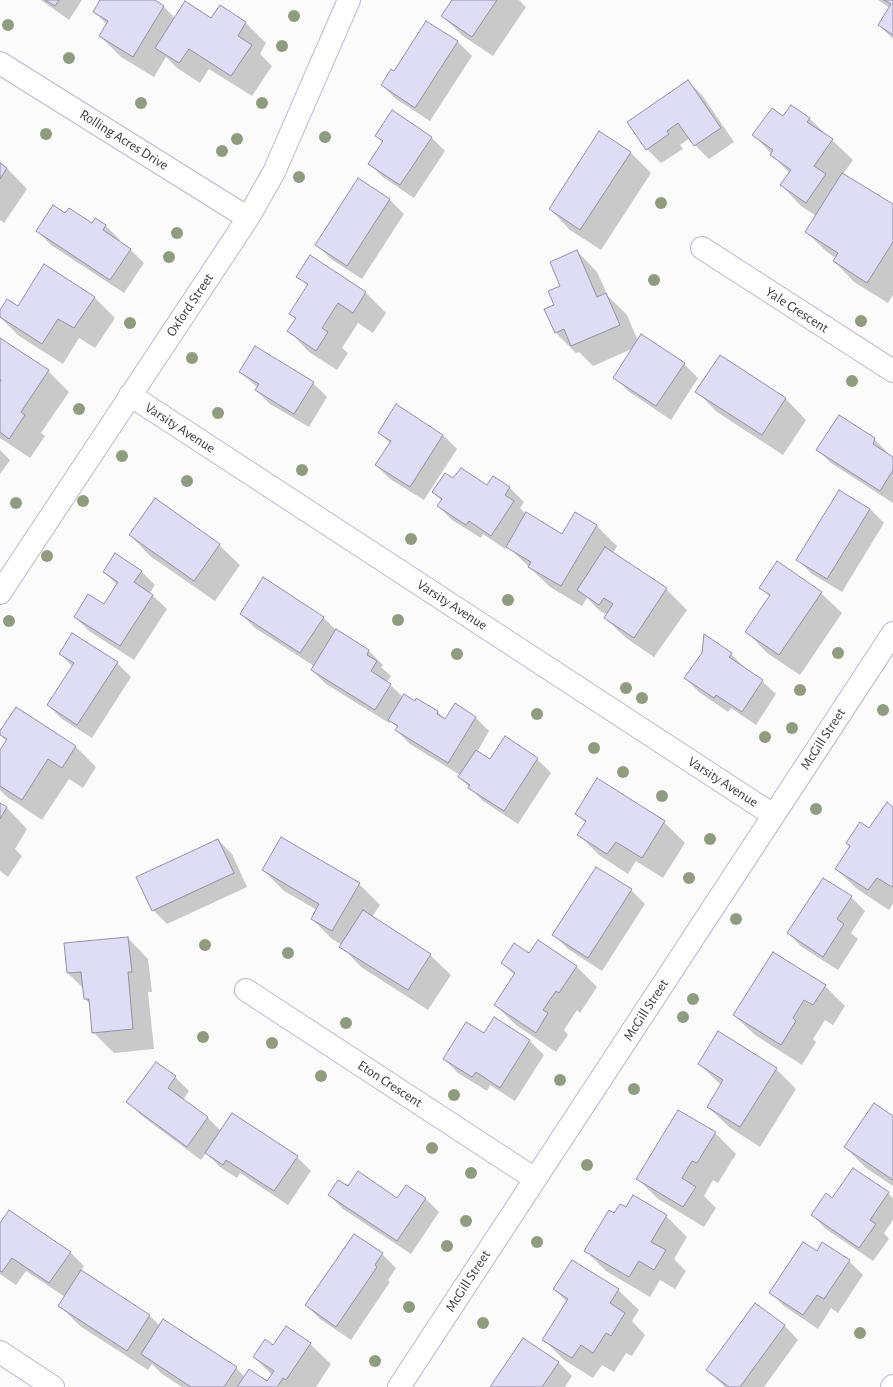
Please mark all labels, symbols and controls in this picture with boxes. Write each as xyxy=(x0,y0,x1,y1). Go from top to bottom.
street label: Rolling Acres Drive xyxy=(77,106,171,174)
street label: Oxford Street xyxy=(163,270,217,340)
street label: Yale Crescent xyxy=(762,283,832,337)
street label: Varsity Avenue xyxy=(142,399,218,457)
street label: Varsity Avenue xyxy=(414,576,490,634)
street label: McGill Street xyxy=(797,705,849,773)
street label: Varsity Avenue xyxy=(685,753,761,811)
street label: McGill Street xyxy=(620,976,672,1044)
street label: Eton Crescent xyxy=(355,1057,425,1111)
street label: McGill Street xyxy=(442,1247,494,1315)

